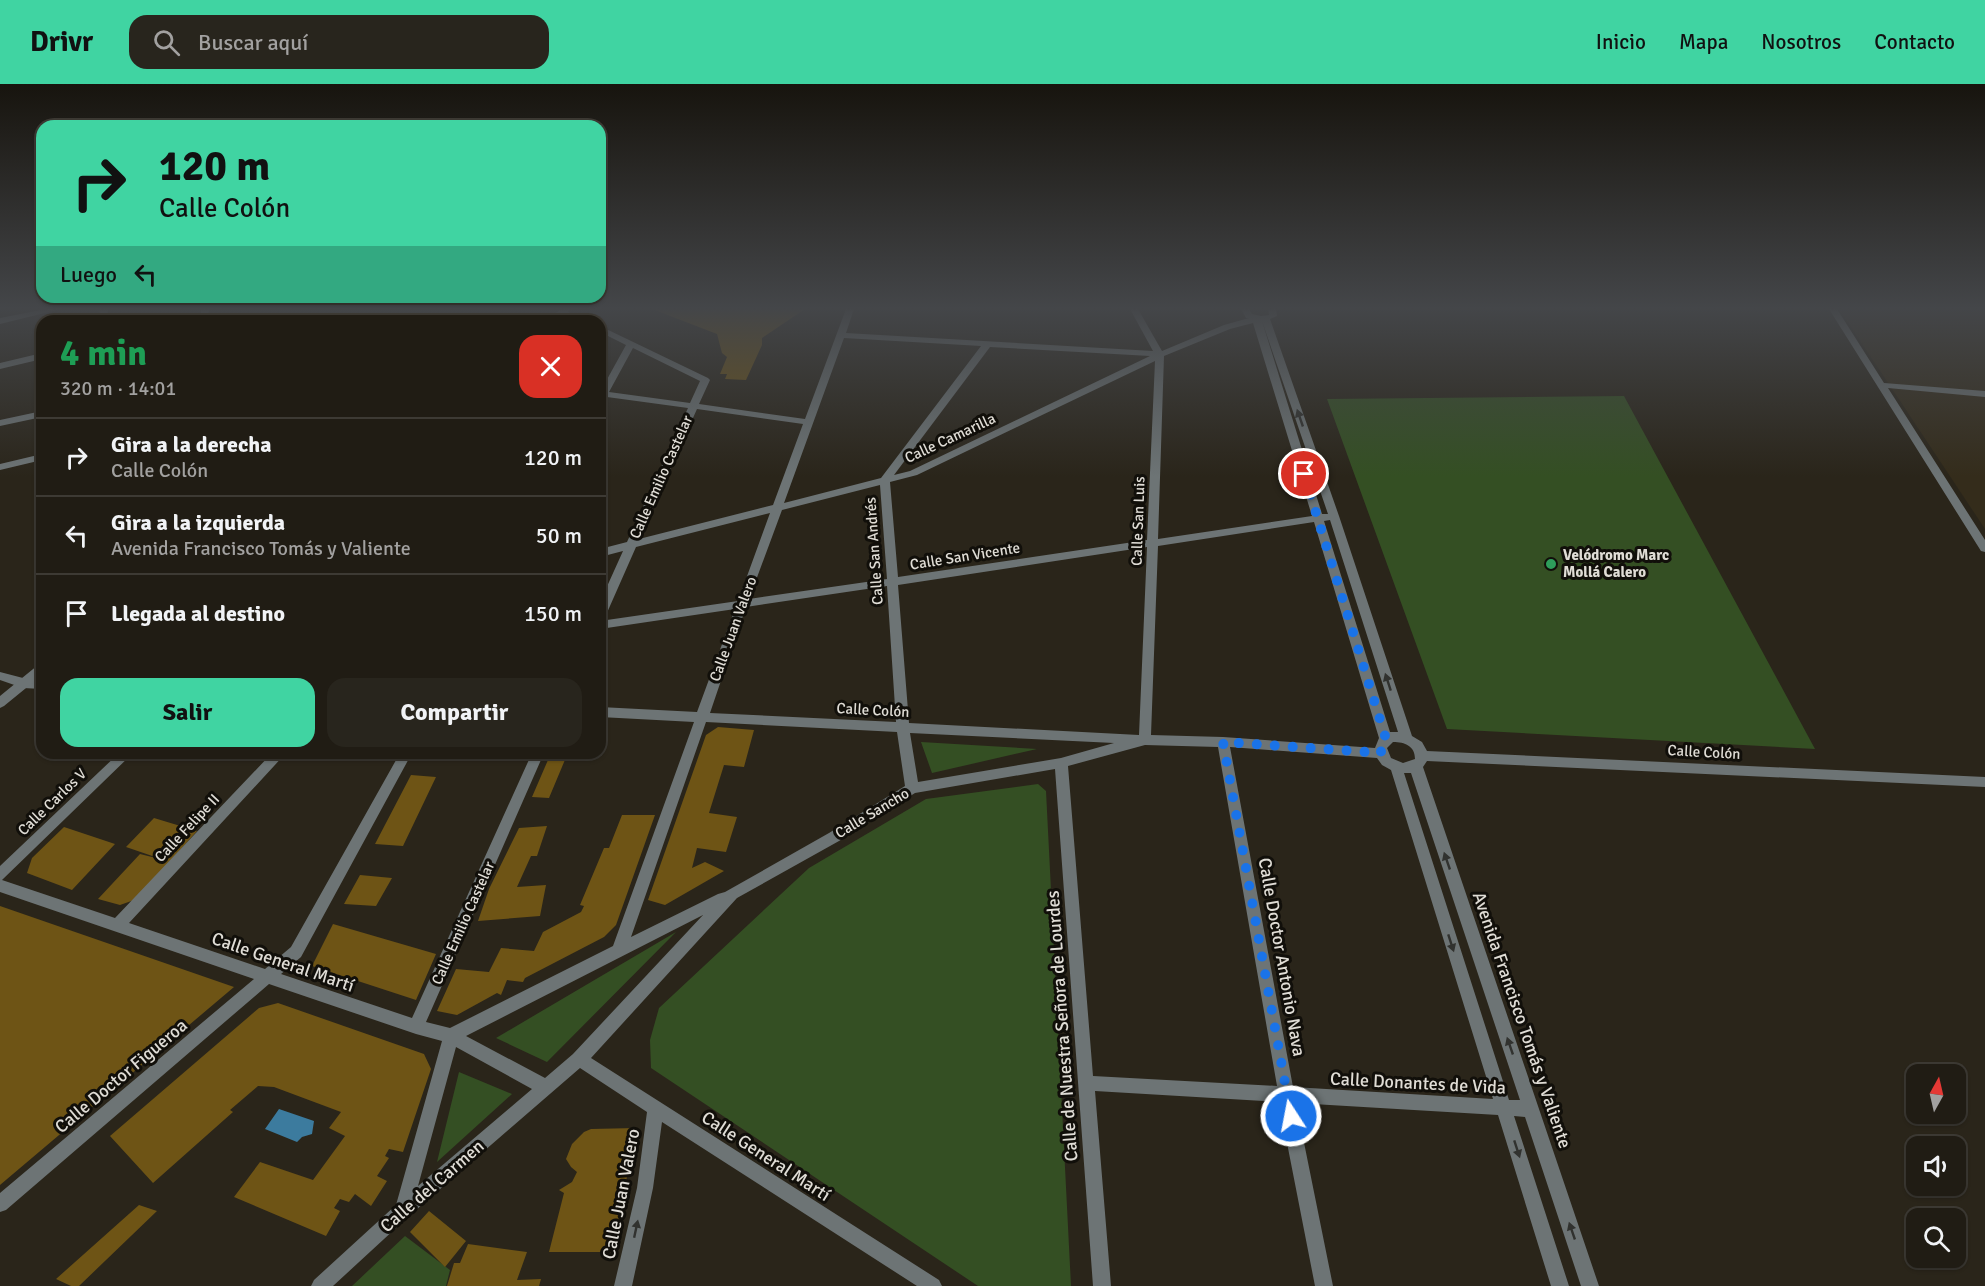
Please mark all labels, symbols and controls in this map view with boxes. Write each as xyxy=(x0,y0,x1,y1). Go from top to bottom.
search box xyxy=(129,15,549,69)
text: Drivr xyxy=(30,25,93,59)
icon: search xyxy=(150,26,183,59)
text: Buscar aquí xyxy=(198,29,308,56)
text: Inicio xyxy=(1596,29,1646,55)
text: Mapa xyxy=(1679,29,1728,55)
text: Nosotros xyxy=(1761,29,1841,55)
text: Contacto xyxy=(1874,29,1955,55)
text: 120 m xyxy=(159,141,270,192)
icon: right xyxy=(60,144,138,222)
text: Calle Colón xyxy=(159,192,290,225)
icon: left xyxy=(129,258,162,291)
text: Luego xyxy=(60,261,117,288)
text: 4 min xyxy=(60,331,147,376)
button: close xyxy=(519,335,582,398)
text: 320 m · 14:01 xyxy=(60,376,176,401)
street label: Calle Camarilla xyxy=(902,409,998,467)
one-way arrow xyxy=(1295,409,1305,427)
street label: Calle Emilio Castelar xyxy=(626,412,696,541)
text: Gira a la derecha xyxy=(111,431,272,458)
icon: right xyxy=(60,441,93,474)
text: 120 m xyxy=(524,444,582,471)
pin xyxy=(1278,448,1329,499)
icon: arrive xyxy=(1287,457,1320,490)
text: Calle Colón xyxy=(111,458,208,483)
street label: Calle San Luis xyxy=(1127,476,1149,566)
street label: Calle San Andrés xyxy=(861,496,887,605)
text: Gira a la izquierda xyxy=(111,509,285,536)
icon: left xyxy=(60,519,93,552)
text: 50 m xyxy=(536,522,582,549)
text: Avenida Francisco Tomás y Valiente xyxy=(111,536,411,561)
street label: Calle San Vicente xyxy=(909,538,1021,574)
place label: Velódromo Marc Mollá Calero xyxy=(1563,546,1669,581)
marker: Velódromo Marc Mollá Calero xyxy=(1544,557,1558,571)
street label: Calle Juan Valero xyxy=(706,574,760,684)
icon: arrive xyxy=(60,597,93,630)
text: Llegada al destino xyxy=(111,600,285,627)
text: 150 m xyxy=(524,600,582,627)
one-way arrow xyxy=(1383,673,1392,691)
button: Salir xyxy=(60,678,315,747)
button: Compartir xyxy=(327,678,582,747)
street label: Calle Colón xyxy=(836,699,910,721)
street label: Calle Colón xyxy=(1667,741,1741,763)
street label: Calle Carlos V xyxy=(14,765,90,839)
street label: Calle Sancho xyxy=(832,784,912,842)
street label: Calle Felipe II xyxy=(151,790,223,866)
one-way arrow xyxy=(1442,852,1452,870)
street label: Calle Doctor Antonio Nava xyxy=(1254,856,1310,1058)
street label: Calle Emilio Castelar xyxy=(428,858,498,987)
street label: Avenida Francisco Tomás y Valiente xyxy=(1468,889,1576,1151)
street label: Calle de Nuestra Señora de Lourdes xyxy=(1042,890,1082,1162)
street label: Calle General Martí xyxy=(209,927,357,997)
one-way arrow xyxy=(1447,934,1457,952)
street label: Calle Doctor Figueroa xyxy=(50,1014,192,1138)
one-way arrow xyxy=(1504,1037,1514,1055)
north arrow xyxy=(1906,1064,1966,1124)
map controls xyxy=(1906,1064,1966,1268)
street label: Calle Donantes de Vida xyxy=(1329,1067,1507,1099)
position arrow xyxy=(1259,1084,1323,1148)
street label: Calle General Martí xyxy=(697,1106,835,1206)
street label: Calle Juan Valero xyxy=(598,1127,644,1261)
street label: Calle del Carmen xyxy=(376,1135,488,1237)
button: sound xyxy=(1906,1136,1966,1196)
one-way arrow xyxy=(1512,1140,1522,1158)
button: search xyxy=(1906,1208,1966,1268)
one-way arrow xyxy=(631,1220,641,1238)
one-way arrow xyxy=(1566,1221,1576,1239)

